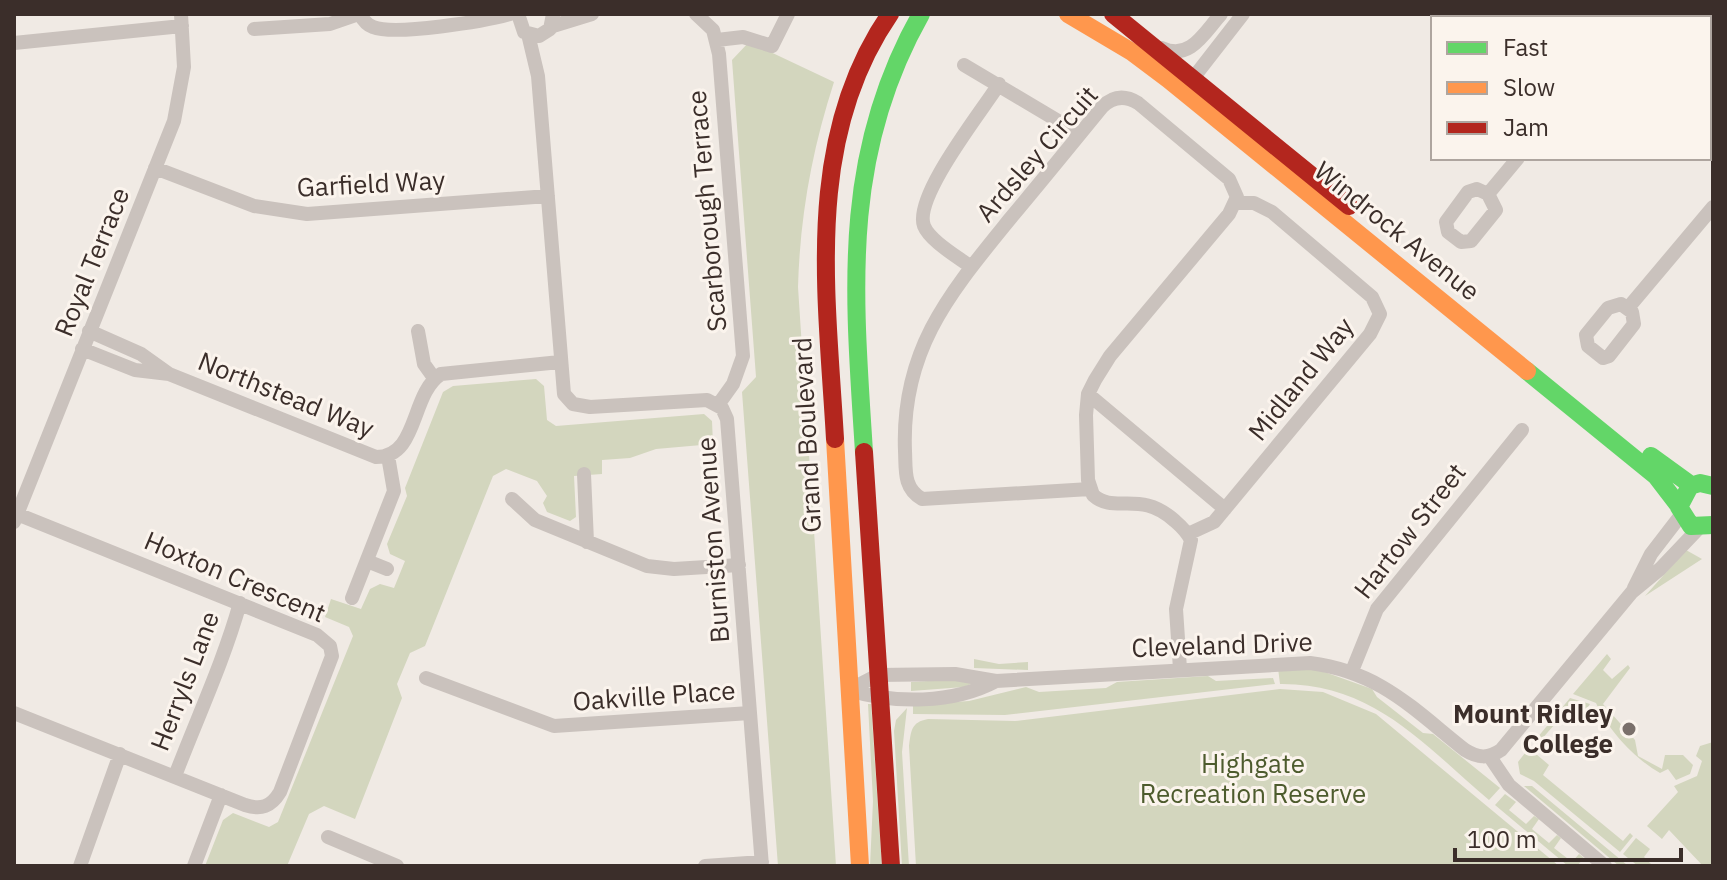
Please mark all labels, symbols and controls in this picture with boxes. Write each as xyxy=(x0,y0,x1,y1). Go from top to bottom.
legend xyxy=(1431,16,1711,160)
text: Fast xyxy=(1503,31,1548,63)
text: Slow xyxy=(1503,71,1555,103)
street label: Ardsley Circuit xyxy=(968,78,1105,229)
street label: Scarborough Terrace xyxy=(679,89,733,333)
text: Jam xyxy=(1503,111,1549,143)
street label: Windrock Avenue xyxy=(1308,153,1487,307)
street label: Garfield Way xyxy=(296,162,446,204)
street label: Royal Terrace xyxy=(46,182,136,341)
street label: Midland Way xyxy=(1240,310,1360,447)
street label: Grand Boulevard xyxy=(784,336,828,534)
street label: Northstead Way xyxy=(193,343,379,445)
street label: Burniston Avenue xyxy=(688,436,736,644)
street label: Hartow Street xyxy=(1346,456,1473,605)
street label: Hoxton Crescent xyxy=(140,523,331,630)
street label: Herryls Lane xyxy=(142,606,226,755)
street label: Cleveland Drive xyxy=(1131,624,1313,664)
street label: Oakville Place xyxy=(571,672,737,718)
place label: Mount Ridley College xyxy=(1453,696,1613,760)
marker: Mount Ridley College xyxy=(1620,720,1638,738)
park label: Highgate Recreation Reserve xyxy=(1140,746,1366,810)
scale bar xyxy=(1455,812,1681,862)
text: 100 m xyxy=(1467,823,1537,855)

